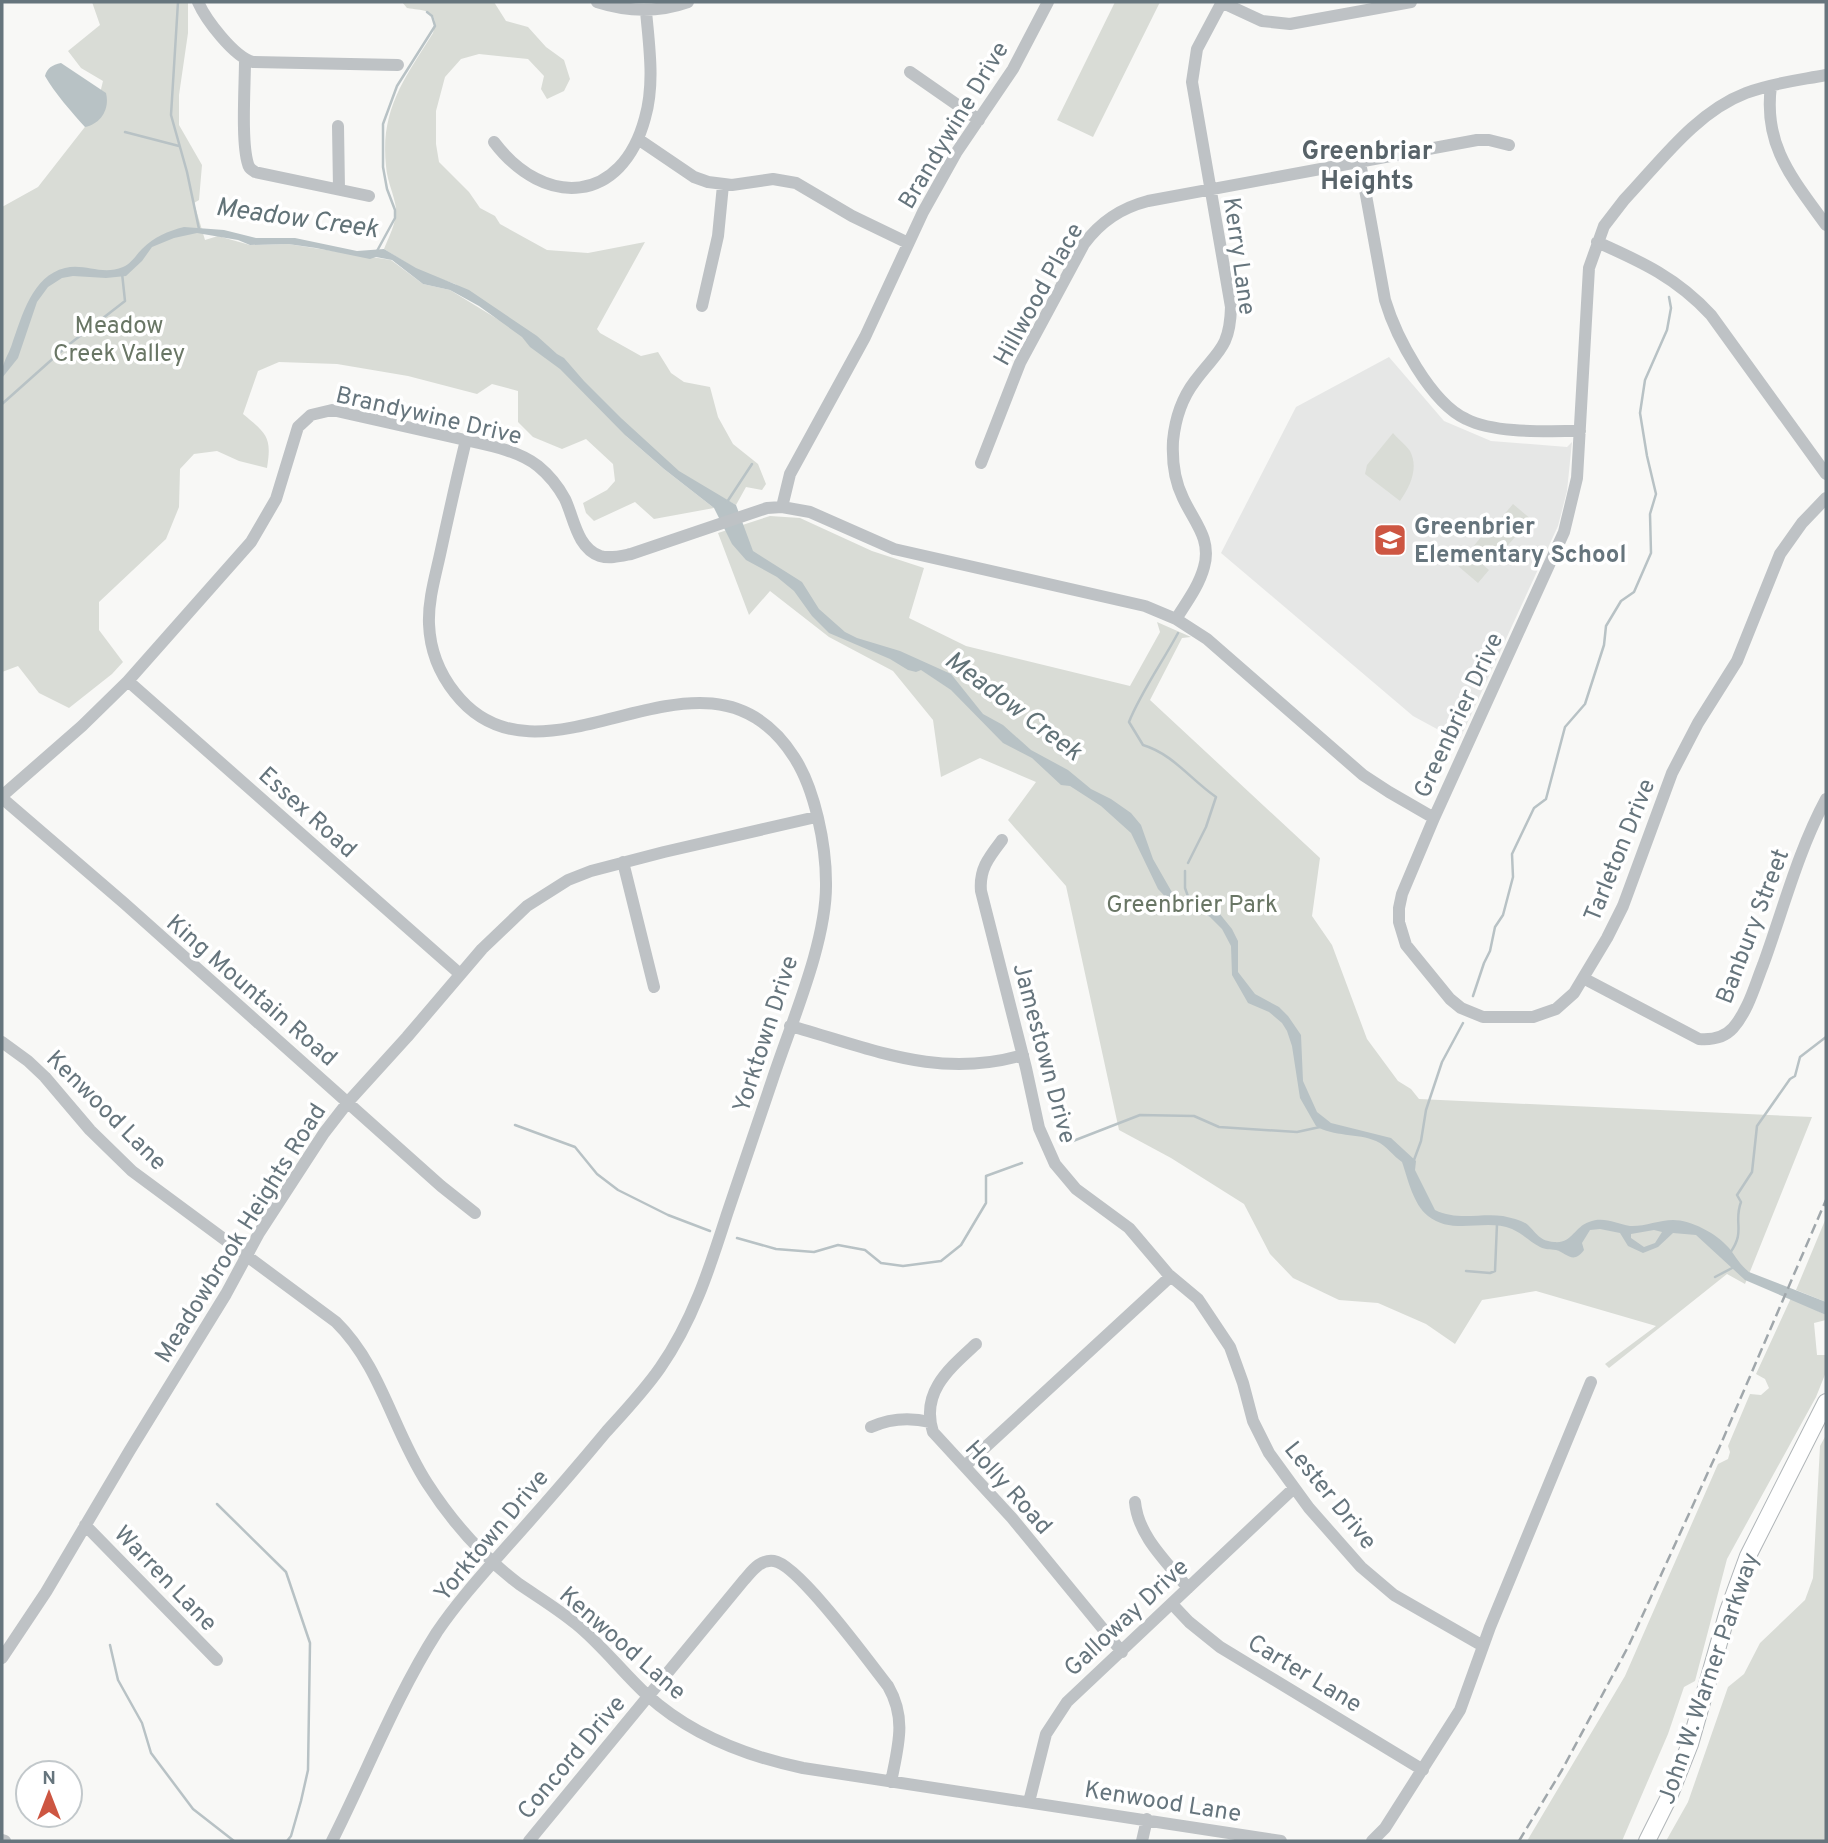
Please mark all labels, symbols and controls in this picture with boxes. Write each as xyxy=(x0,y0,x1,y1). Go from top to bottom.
street label: Brandywine Drive xyxy=(893,37,1017,215)
district label: Greenbriar Heights xyxy=(1301,136,1433,199)
water label: Meadow Creek xyxy=(213,192,381,247)
street label: Kerry Lane xyxy=(1215,195,1261,317)
street label: Hillwood Place xyxy=(988,218,1091,372)
park label: Meadow Creek Valley xyxy=(53,312,185,370)
street label: Brandywine Drive xyxy=(333,381,525,453)
place label: Greenbrier Elementary School xyxy=(1414,513,1626,571)
school or university icon: Greenbrier Elementary School xyxy=(1371,521,1409,559)
street label: Greenbrier Drive xyxy=(1408,628,1511,803)
water label: Meadow Creek xyxy=(937,645,1088,770)
street label: Essex Road xyxy=(251,762,362,865)
street label: Tarleton Drive xyxy=(1579,775,1663,927)
street label: Banbury Street xyxy=(1711,845,1797,1008)
park label: Greenbrier Park xyxy=(1106,891,1278,921)
street label: King Mountain Road xyxy=(159,909,342,1074)
street label: Yorktown Drive xyxy=(727,952,806,1117)
street label: Jamestown Drive xyxy=(1005,960,1082,1147)
street label: Kenwood Lane xyxy=(39,1045,172,1178)
street label: Meadowbrook Heights Road xyxy=(149,1099,334,1369)
street label: Holly Road xyxy=(957,1435,1058,1542)
street label: Lester Drive xyxy=(1277,1436,1382,1557)
street label: Yorktown Drive xyxy=(429,1464,556,1608)
street label: Warren Lane xyxy=(107,1520,223,1639)
street label: John W. Warner Parkway xyxy=(1653,1549,1767,1808)
street label: Galloway Drive xyxy=(1059,1553,1196,1684)
street label: Kenwood Lane xyxy=(552,1581,691,1708)
street label: Carter Lane xyxy=(1241,1629,1367,1721)
street label: Concord Drive xyxy=(512,1690,633,1827)
north arrow xyxy=(14,1759,84,1829)
text: N xyxy=(42,1767,56,1791)
street label: Kenwood Lane xyxy=(1082,1776,1243,1830)

